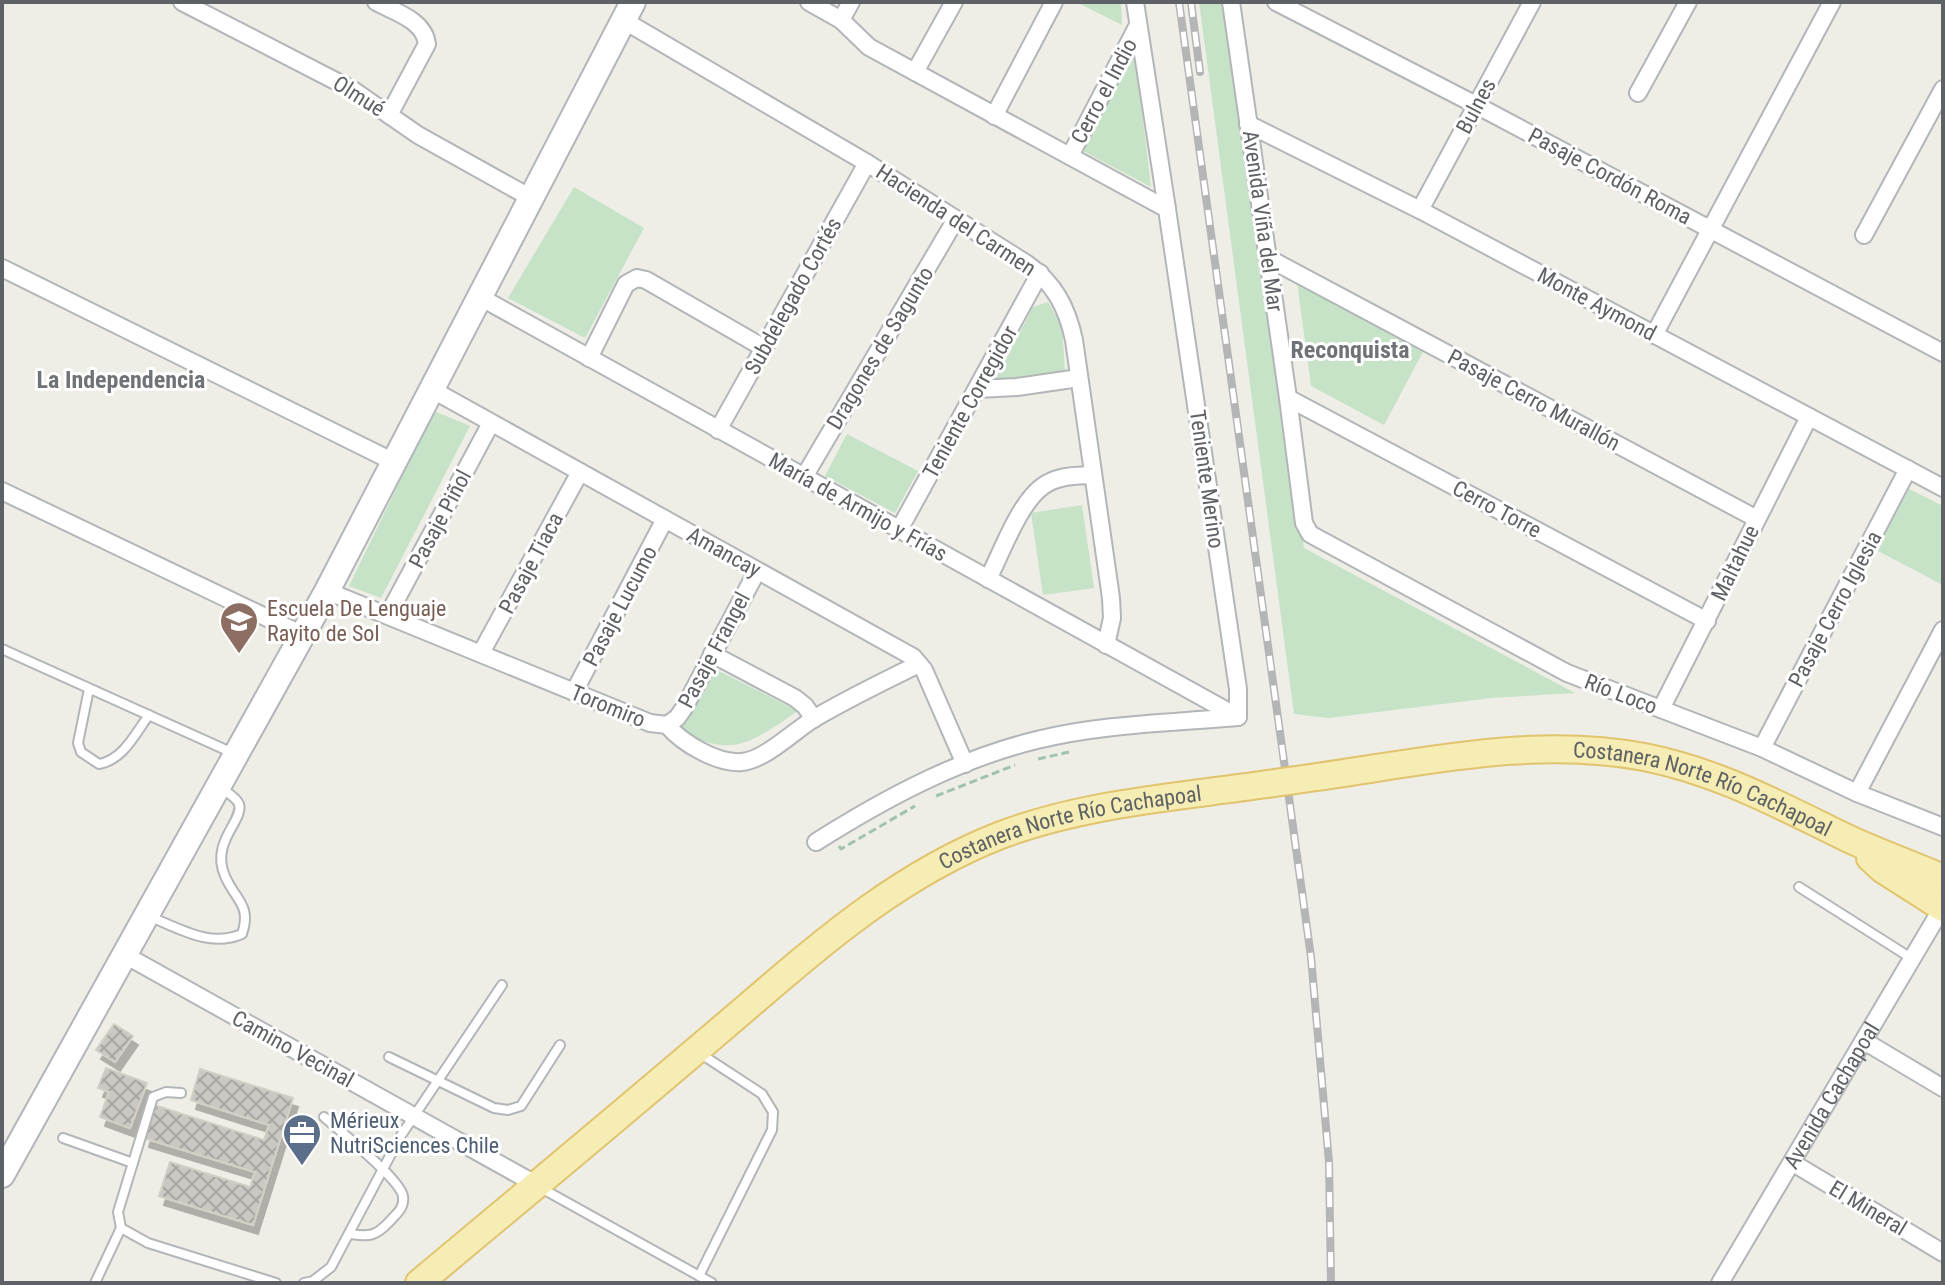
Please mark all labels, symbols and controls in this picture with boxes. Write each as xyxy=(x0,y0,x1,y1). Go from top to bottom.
street label: Cerro el Indio xyxy=(1066,34,1142,148)
street label: Olmué xyxy=(329,71,389,121)
street label: Bulnes xyxy=(1451,74,1501,138)
street label: Pasaje Cordón Roma xyxy=(1524,122,1696,230)
street label: Avenida Viña del Mar xyxy=(1238,129,1288,314)
street label: Hacienda del Carmen xyxy=(871,159,1041,281)
street label: Subdelegado Cortés xyxy=(740,213,846,379)
street label: Dragones de Sagunto xyxy=(822,262,938,434)
street label: Monte Aymond xyxy=(1533,262,1661,346)
street label: Teniente Corregidor xyxy=(918,321,1022,483)
district label: Reconquista xyxy=(1291,336,1409,364)
street label: Pasaje Cerro Murallón xyxy=(1444,344,1624,456)
district label: La Independencia xyxy=(37,366,205,394)
street label: Teniente Merino xyxy=(1185,408,1229,550)
street label: María de Armijo y Frías xyxy=(765,448,951,566)
street label: Pasaje Piñol xyxy=(404,466,476,572)
street label: Cerro Torre xyxy=(1448,475,1546,543)
street label: Pasaje Tiaca xyxy=(494,508,568,618)
street label: Maltahue xyxy=(1706,521,1764,605)
street label: Amancay xyxy=(683,522,765,582)
street label: Pasaje Cerro Iglesia xyxy=(1783,527,1887,691)
street label: Pasaje Lucumo xyxy=(578,542,662,670)
street label: Pasaje Frangel xyxy=(673,588,755,712)
place label: Escuela De Lenguaje Rayito de Sol xyxy=(267,596,446,646)
school or university icon: Escuela De Lenguaje Rayito de Sol xyxy=(218,600,260,655)
street label: Río Loco xyxy=(1581,669,1661,719)
street label: Toromiro xyxy=(567,680,649,732)
street label: Costanera Norte Río Cachapoal xyxy=(1573,737,1836,841)
street label: Costanera Norte Río Cachapoal xyxy=(934,780,1203,874)
street label: Camino Vecinal xyxy=(228,1005,358,1093)
street label: Avenida Cachapoal xyxy=(1778,1018,1884,1173)
place label: Mérieux NutriSciences Chile xyxy=(330,1108,499,1158)
office icon: Mérieux NutriSciences Chile xyxy=(281,1112,323,1167)
street label: El Mineral xyxy=(1825,1175,1911,1241)

